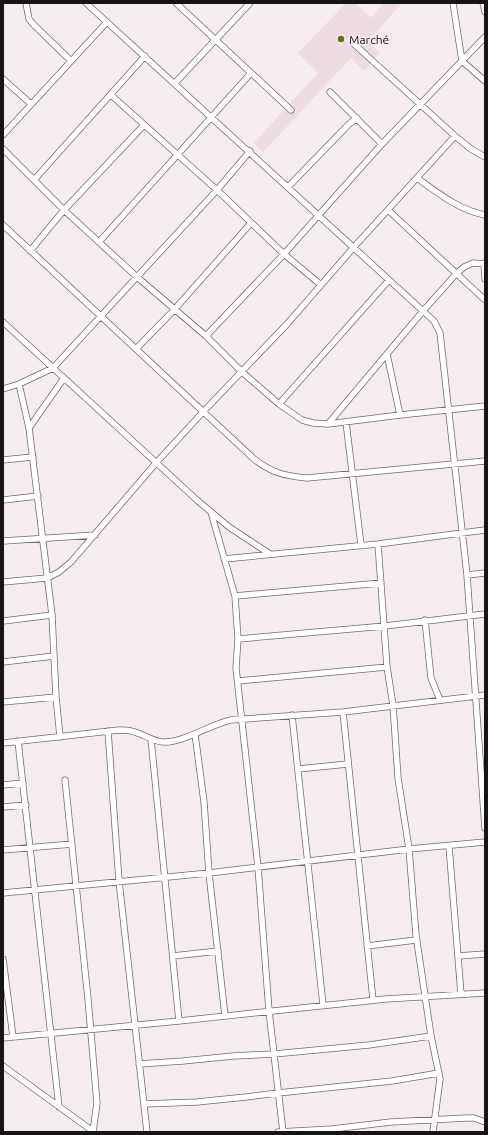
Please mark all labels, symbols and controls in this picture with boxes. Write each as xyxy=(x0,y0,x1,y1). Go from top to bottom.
place label: Marché xyxy=(349,33,389,46)
marker: Marché xyxy=(336,34,346,44)

